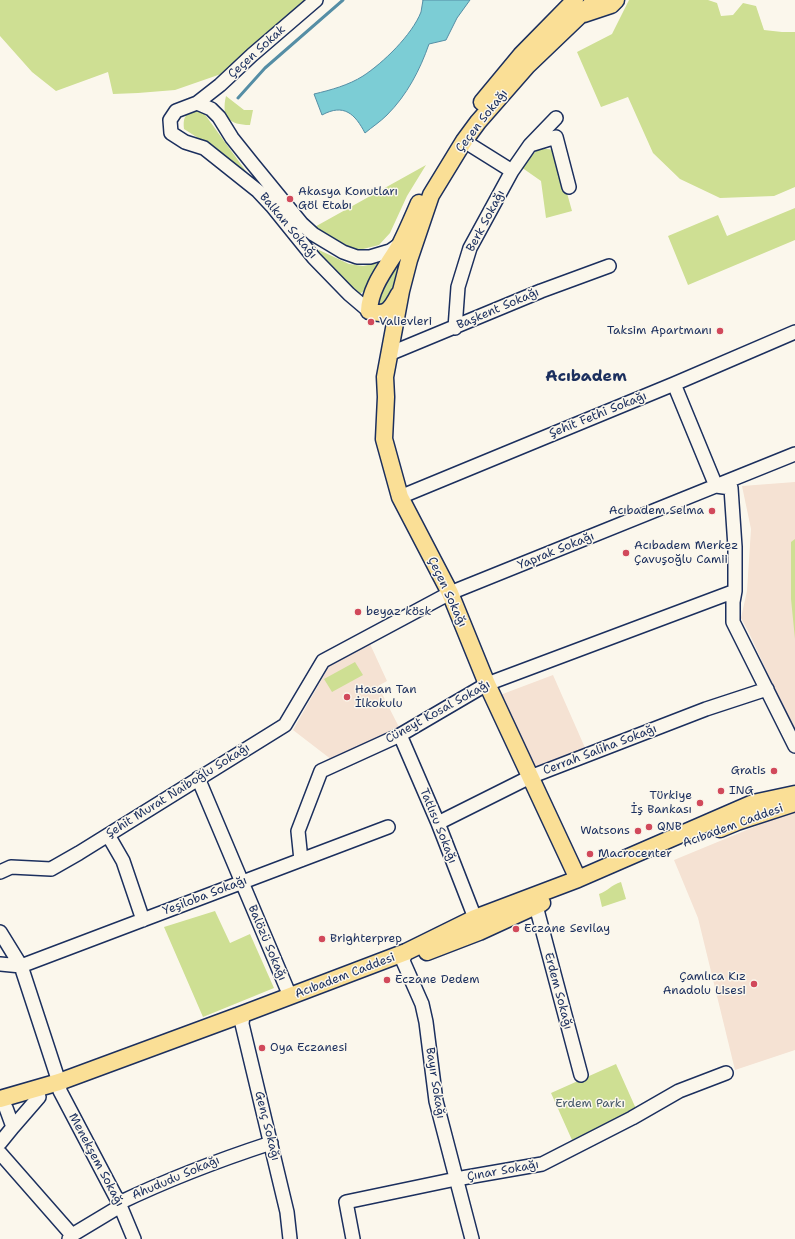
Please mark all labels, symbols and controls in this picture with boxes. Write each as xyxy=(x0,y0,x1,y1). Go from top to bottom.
street label: Çeçen Sokak xyxy=(225,22,289,82)
street label: Çeçen Sokağı xyxy=(453,87,511,155)
place label: Akasya Konutları Göl Etabı xyxy=(298,185,398,213)
street label: Berk Sokağı xyxy=(464,188,508,254)
street label: Balkan Sokağı xyxy=(256,190,320,262)
marker: Akasya Konutları Göl Etabı xyxy=(285,194,295,204)
street label: Başkent Sokağı xyxy=(455,285,541,333)
place label: Valievleri xyxy=(379,315,432,329)
marker: Valievleri xyxy=(366,317,376,327)
place label: Taksim Apartmanı xyxy=(607,324,712,338)
marker: Taksim Apartmanı xyxy=(715,326,725,336)
district label: Acıbadem xyxy=(545,367,627,387)
street label: Şehit Fethi Sokağı xyxy=(547,389,649,441)
place label: Acıbadem Selma xyxy=(609,504,704,518)
marker: Acıbadem Selma xyxy=(707,506,717,516)
street label: Yaprak Sokağı xyxy=(516,529,596,573)
place label: Acıbadem Merkez Çavuşoğlu Camii xyxy=(634,539,738,567)
marker: Acıbadem Merkez Çavuşoğlu Camii xyxy=(621,548,631,558)
street label: Çeçen Sokağı xyxy=(424,555,470,629)
place label: beyaz kösk xyxy=(366,605,431,619)
marker: beyaz kösk xyxy=(353,607,363,617)
street label: Cüneyt Kosal Sokağı xyxy=(383,677,493,747)
place label: Hasan Tan İlkokulu xyxy=(355,683,417,711)
marker: Hasan Tan İlkokulu xyxy=(342,692,352,702)
street label: Cerrah Saliha Sokağı xyxy=(541,722,659,778)
street label: Şehit Murat Naiboğlu Sokağı xyxy=(103,741,253,841)
place label: Gratis xyxy=(731,764,766,778)
marker: Gratis xyxy=(769,766,779,776)
place label: ING xyxy=(729,784,754,798)
street label: Tatlısu Sokağı xyxy=(416,786,460,866)
marker: ING xyxy=(716,786,726,796)
place label: Türkiye İş Bankası xyxy=(631,789,692,817)
marker: Türkiye İş Bankası xyxy=(695,798,705,808)
street label: Acıbadem Caddesi xyxy=(681,801,785,851)
place label: QNB xyxy=(657,820,682,834)
marker: QNB xyxy=(644,822,654,832)
place label: Watsons xyxy=(580,824,630,838)
marker: Watsons xyxy=(633,826,643,836)
place label: Macrocenter xyxy=(598,847,672,861)
marker: Macrocenter xyxy=(585,849,595,859)
street label: Yeşiloba Sokağı xyxy=(161,873,249,919)
street label: Balözü Sokağı xyxy=(245,903,289,983)
place label: Eczane Sevilay xyxy=(524,922,610,936)
marker: Eczane Sevilay xyxy=(511,924,521,934)
place label: Brighterprep xyxy=(330,932,402,946)
marker: Brighterprep xyxy=(317,934,327,944)
street label: Acıbadem Caddesi xyxy=(293,950,397,1002)
street label: Erdem Sokağı xyxy=(541,951,575,1031)
place label: Çamlıca Kız Anadolu Lisesi xyxy=(663,970,746,998)
place label: Eczane Dedem xyxy=(395,973,480,987)
marker: Eczane Dedem xyxy=(382,975,392,985)
marker: Çamlıca Kız Anadolu Lisesi xyxy=(749,979,759,989)
place label: Oya Eczanesi xyxy=(270,1041,347,1055)
marker: Oya Eczanesi xyxy=(257,1043,267,1053)
street label: Bayır Sokağı xyxy=(422,1046,448,1120)
street label: Genç Sokağı xyxy=(251,1090,283,1162)
park label: Erdem Parkı xyxy=(555,1097,625,1111)
street label: Menekşem Sokağı xyxy=(65,1111,127,1209)
street label: Ahududu Sokağı xyxy=(130,1153,222,1203)
street label: Çınar Sokağı xyxy=(466,1158,540,1184)

